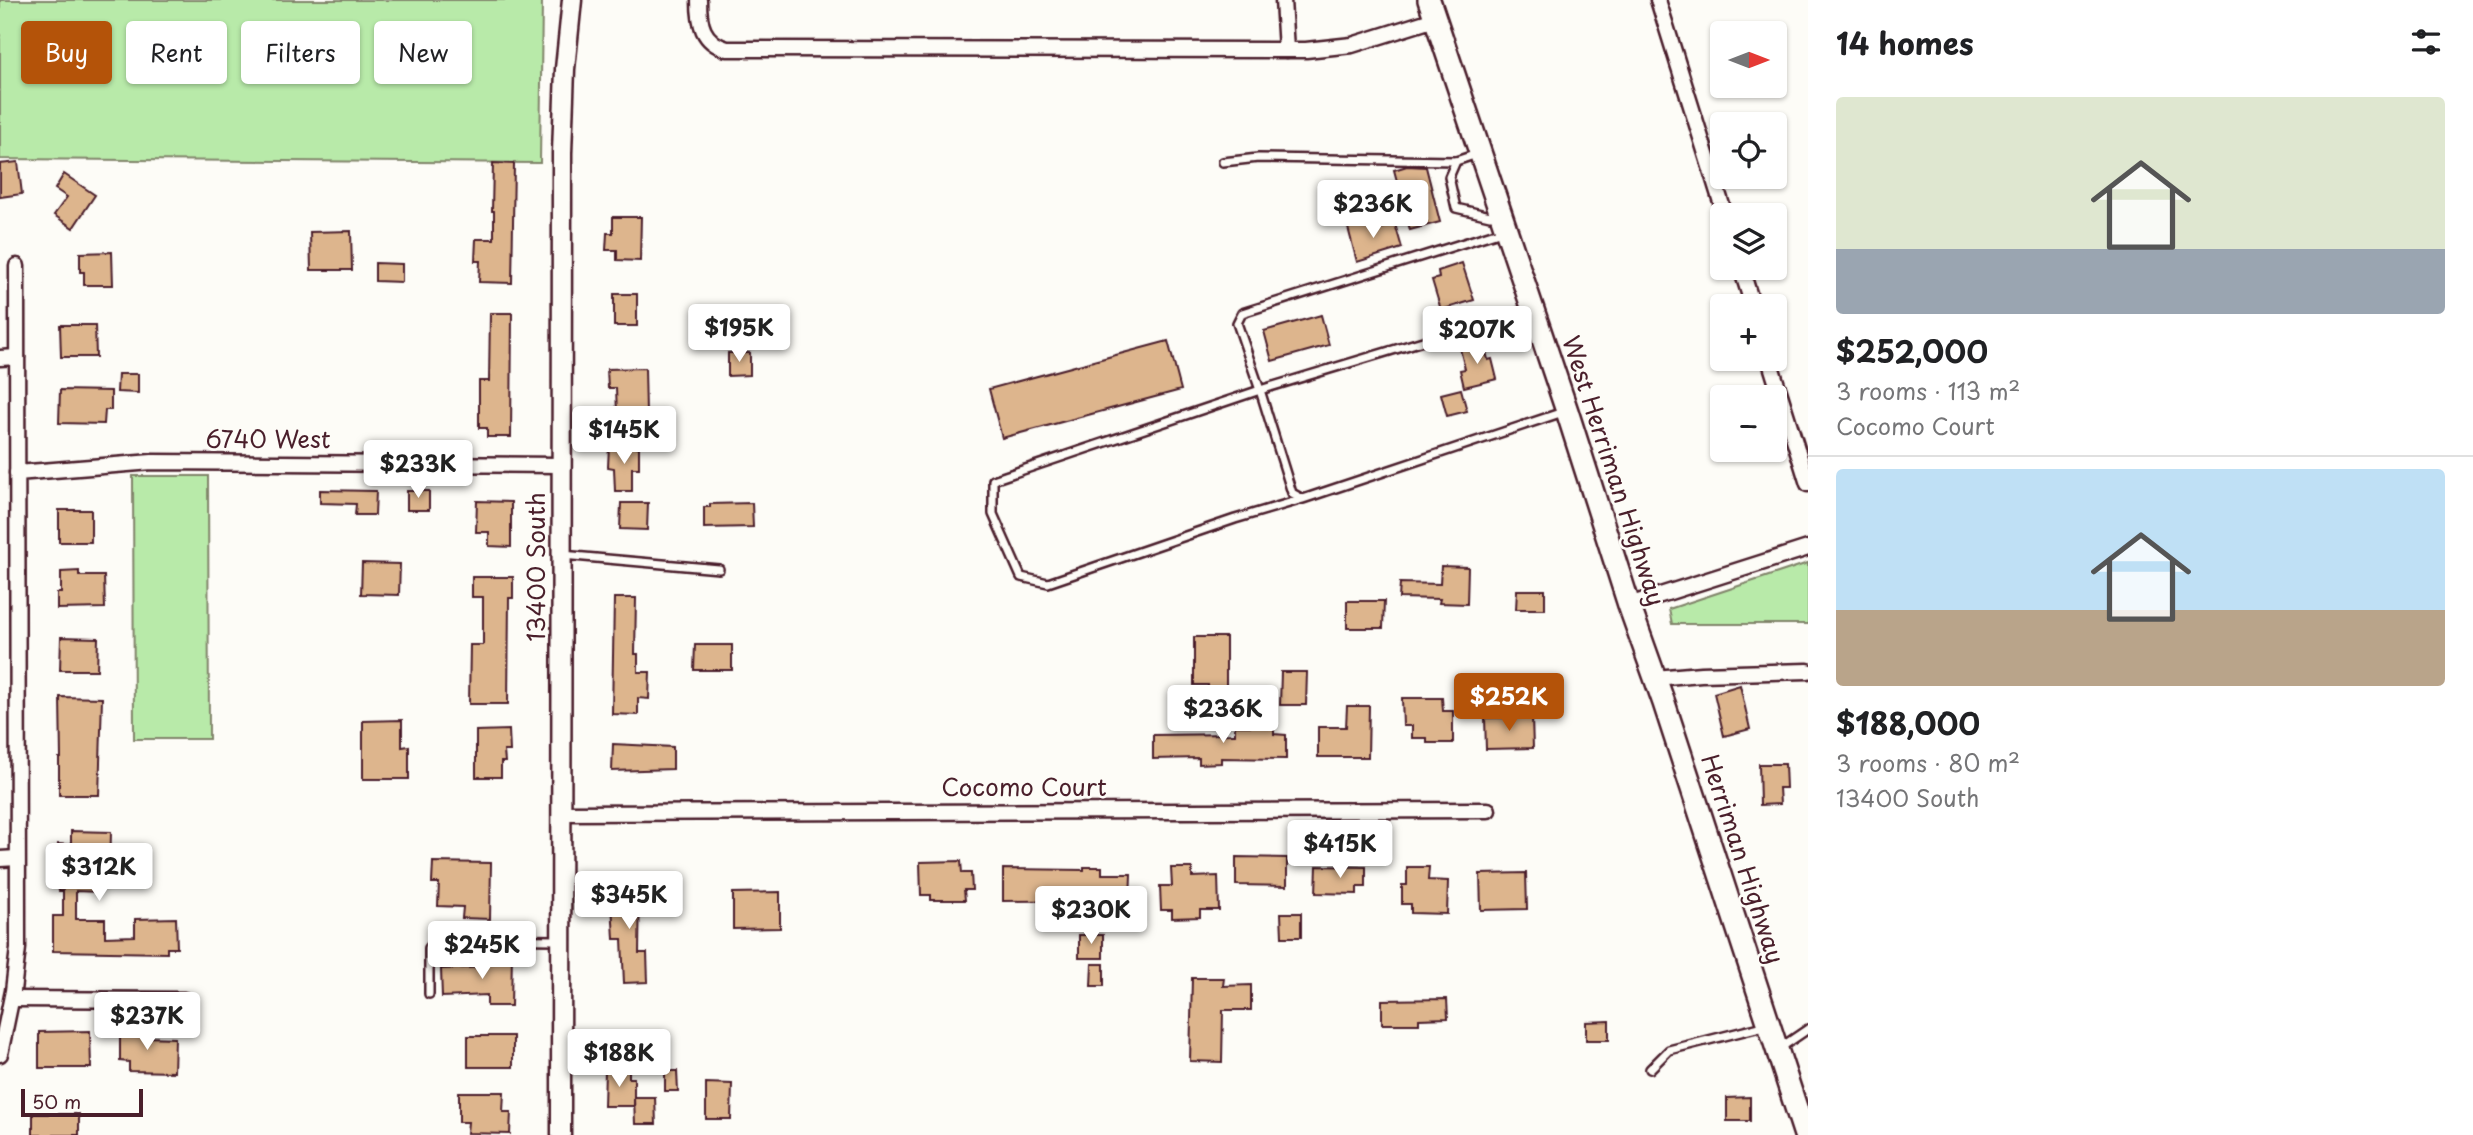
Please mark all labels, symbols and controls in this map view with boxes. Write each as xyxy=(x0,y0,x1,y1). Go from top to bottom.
text: 14 homes xyxy=(1836,20,1974,65)
chip: Buy xyxy=(21,21,112,84)
chip: Rent xyxy=(126,21,227,84)
chip: Filters xyxy=(241,21,360,84)
chip: New xyxy=(374,21,472,84)
north arrow xyxy=(1710,21,1787,98)
map controls xyxy=(1710,21,1787,462)
icon: filters xyxy=(2407,23,2445,61)
button: locate xyxy=(1710,112,1787,189)
icon: home xyxy=(2078,142,2204,268)
pin: $236K xyxy=(1324,180,1422,240)
text: $236K xyxy=(1333,185,1413,220)
button: layers xyxy=(1710,203,1787,280)
button: + xyxy=(1710,294,1787,371)
pin: $195K xyxy=(690,304,788,364)
pin: $207K xyxy=(1428,306,1526,366)
text: $195K xyxy=(704,309,774,344)
text: $207K xyxy=(1439,311,1515,346)
text: $252,000 xyxy=(1836,328,1988,373)
street label: West Herriman Highway xyxy=(1554,331,1676,610)
text: 3 rooms · 113 m² xyxy=(1836,373,2020,408)
button: − xyxy=(1710,385,1787,462)
pin: $145K xyxy=(575,406,673,466)
text: Cocomo Court xyxy=(1836,408,1995,443)
text: $145K xyxy=(588,411,660,446)
street label: 6740 West xyxy=(205,420,331,456)
pin: $233K xyxy=(369,440,467,500)
text: $233K xyxy=(380,445,456,480)
street label: 13400 South xyxy=(517,492,553,642)
icon: home xyxy=(2078,514,2204,640)
pin: $252K xyxy=(1460,674,1558,733)
text: $252K xyxy=(1470,678,1548,713)
pin: $236K xyxy=(1174,686,1272,745)
text: $236K xyxy=(1183,690,1263,725)
text: $188,000 xyxy=(1836,700,1980,745)
text: 3 rooms · 80 m² xyxy=(1836,745,2020,780)
street label: Herriman Highway xyxy=(1693,749,1795,968)
street label: Cocomo Court xyxy=(941,768,1107,804)
text: 13400 South xyxy=(1836,780,1979,815)
pin: $415K xyxy=(1291,820,1389,880)
text: $415K xyxy=(1303,825,1377,860)
pin: $312K xyxy=(50,844,148,903)
text: $312K xyxy=(62,848,136,883)
pin: $345K xyxy=(580,872,678,931)
text: $345K xyxy=(591,876,667,911)
pin: $230K xyxy=(1042,886,1140,946)
text: $230K xyxy=(1051,891,1131,926)
pin: $245K xyxy=(433,922,531,981)
text: $245K xyxy=(444,926,520,961)
pin: $237K xyxy=(98,992,196,1052)
text: $237K xyxy=(110,997,184,1032)
pin: $188K xyxy=(570,1030,668,1089)
text: $188K xyxy=(584,1034,654,1069)
scale bar xyxy=(21,1086,144,1118)
text: 50 m xyxy=(32,1087,81,1115)

